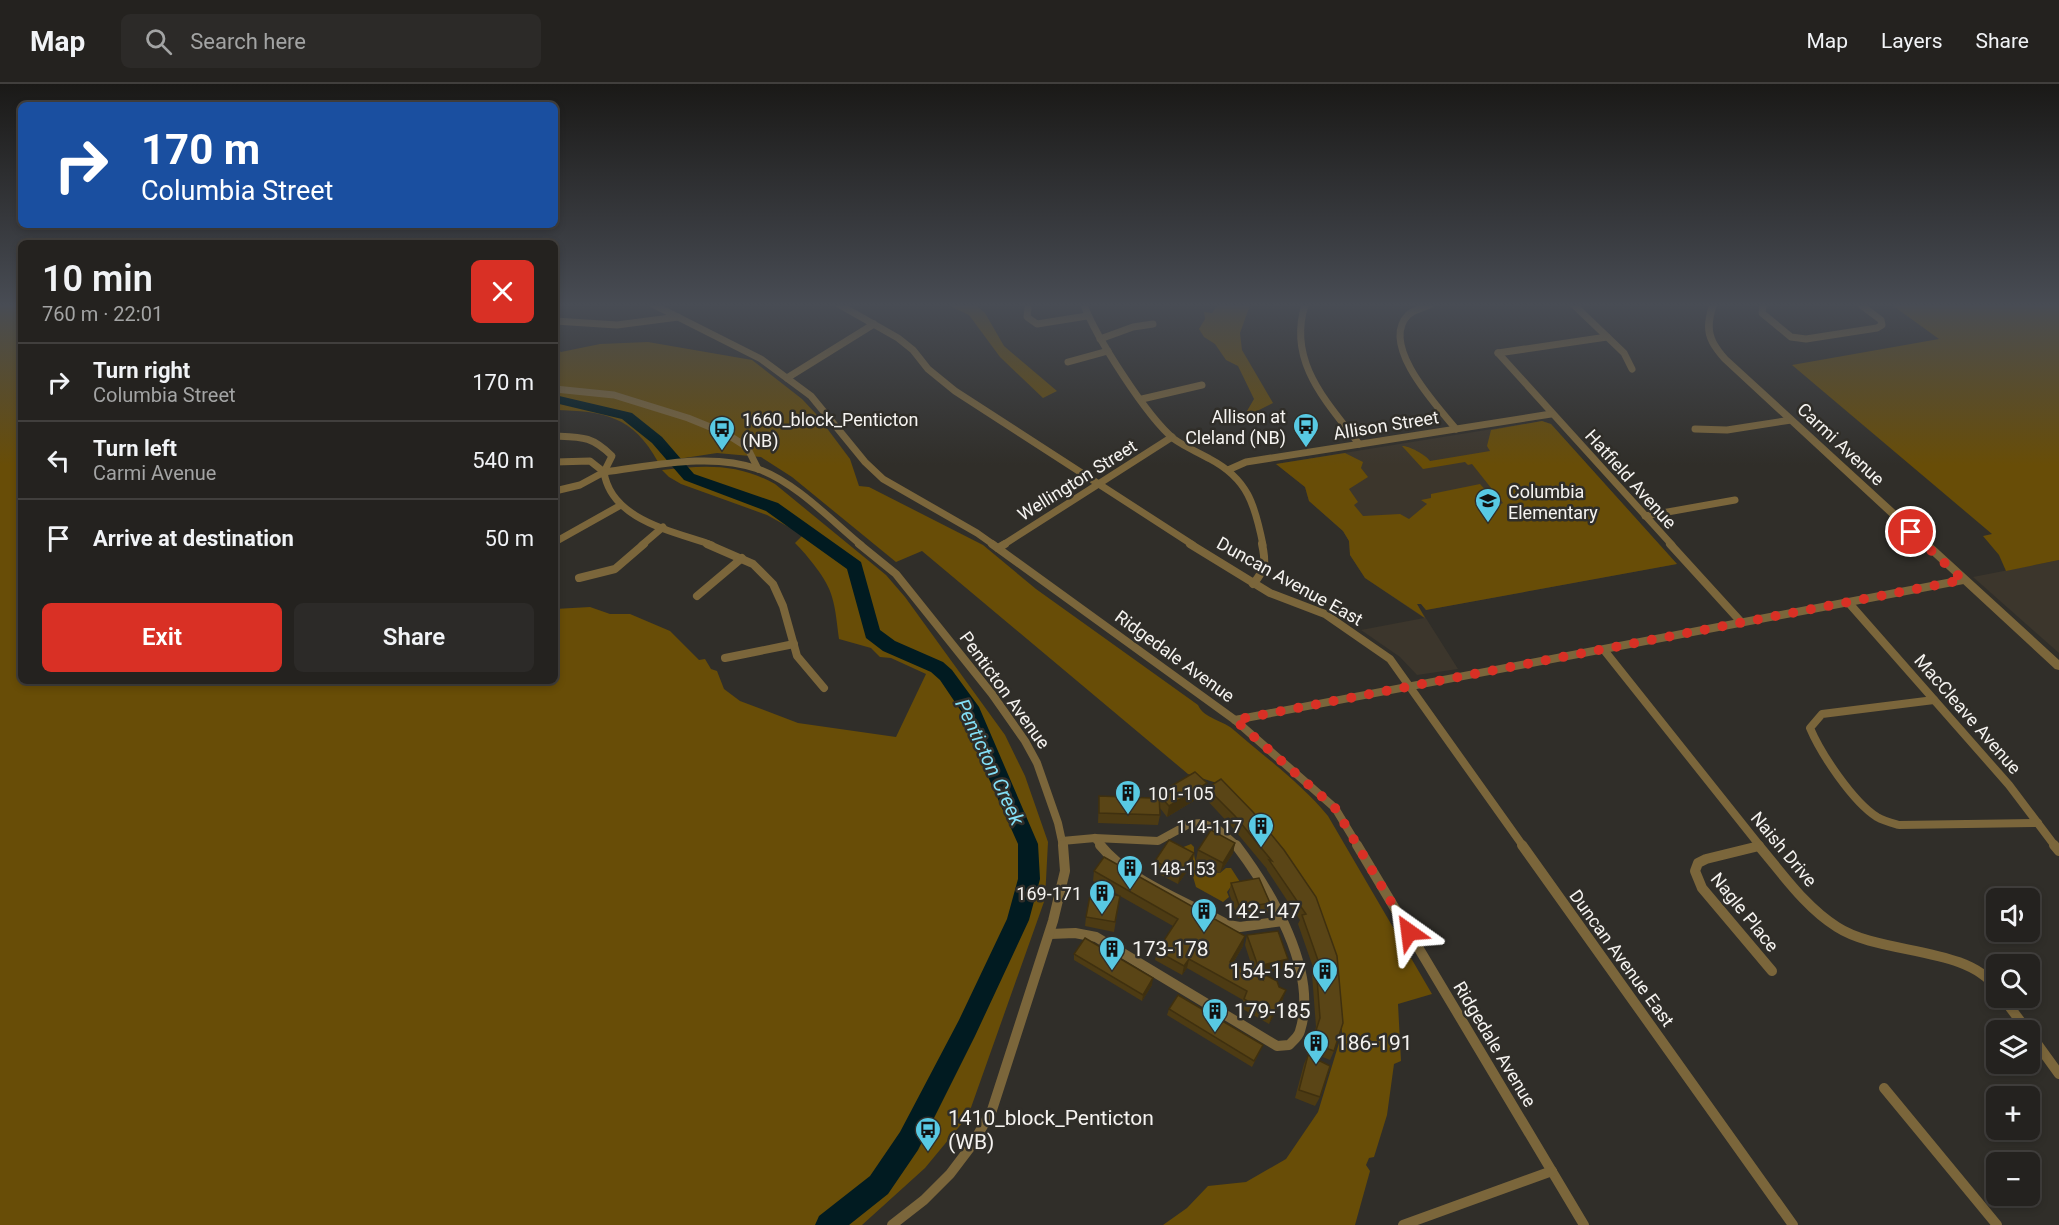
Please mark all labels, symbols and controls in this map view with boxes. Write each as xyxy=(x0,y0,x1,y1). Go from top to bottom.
search box xyxy=(121,14,541,68)
text: Map xyxy=(30,25,85,58)
icon: search xyxy=(142,25,175,58)
text: Search here xyxy=(190,29,306,54)
text: Map xyxy=(1806,29,1848,53)
text: Layers xyxy=(1881,29,1942,53)
text: Share xyxy=(1975,29,2029,53)
text: 170 m xyxy=(141,125,260,174)
icon: right xyxy=(42,126,120,204)
text: Columbia Street xyxy=(141,175,333,207)
text: 10 min xyxy=(42,258,153,300)
button: close xyxy=(471,260,534,323)
text: 760 m · 22:01 xyxy=(42,302,163,326)
text: Turn right xyxy=(93,358,190,383)
icon: right xyxy=(42,366,75,399)
text: 170 m xyxy=(472,370,534,395)
text: Columbia Street xyxy=(93,383,236,407)
street label: Carmi Avenue xyxy=(1793,398,1889,490)
place label: Allison at Cleland (NB) xyxy=(1185,406,1286,449)
street label: Allison Street xyxy=(1332,406,1440,444)
place label: 1660_block_Penticton (NB) xyxy=(742,409,918,452)
bus stop icon: Allison at Cleland (NB) xyxy=(1291,411,1321,449)
bus stop icon: 1660_block_Penticton (NB) xyxy=(707,414,737,452)
street label: Hatfield Avenue xyxy=(1581,425,1681,533)
street label: Wellington Street xyxy=(1014,435,1140,525)
text: Turn left xyxy=(93,436,177,461)
icon: left xyxy=(42,444,75,477)
text: 540 m xyxy=(472,448,534,473)
text: Carmi Avenue xyxy=(93,461,216,485)
place label: Columbia Elementary xyxy=(1508,481,1598,523)
school or university icon: Columbia Elementary xyxy=(1473,486,1503,524)
pin xyxy=(1885,506,1936,557)
icon: arrive xyxy=(1894,515,1927,548)
icon: arrive xyxy=(42,522,75,555)
text: Arrive at destination xyxy=(93,526,294,551)
text: 50 m xyxy=(485,526,534,551)
street label: Duncan Avenue East xyxy=(1213,532,1367,630)
button: Exit xyxy=(42,603,282,672)
button: Share xyxy=(294,603,534,672)
street label: Ridgedale Avenue xyxy=(1111,606,1239,706)
street label: Penticton Avenue xyxy=(955,627,1055,753)
street label: MacCleave Avenue xyxy=(1910,650,2026,778)
water label: Penticton Creek xyxy=(950,695,1030,830)
building icon: 101-105 xyxy=(1113,778,1143,816)
place label: 101-105 xyxy=(1148,783,1214,804)
street label: Naish Drive xyxy=(1747,807,1821,891)
building icon: 114-117 xyxy=(1246,811,1276,849)
place label: 114-117 xyxy=(1176,816,1242,837)
building icon: 148-153 xyxy=(1115,853,1145,891)
place label: 148-153 xyxy=(1150,858,1216,879)
street label: Nagle Place xyxy=(1707,868,1783,956)
building icon: 169-171 xyxy=(1087,878,1117,916)
place label: 169-171 xyxy=(1016,883,1082,904)
street label: Duncan Avenue East xyxy=(1565,886,1679,1031)
map controls xyxy=(1986,888,2040,1206)
button: sound xyxy=(1986,888,2040,942)
building icon: 142-147 xyxy=(1189,896,1219,934)
place label: 142-147 xyxy=(1224,899,1301,923)
position arrow xyxy=(1377,900,1441,964)
building icon: 173-178 xyxy=(1097,934,1127,972)
place label: 173-178 xyxy=(1132,937,1209,961)
button: search xyxy=(1986,954,2040,1008)
building icon: 154-157 xyxy=(1310,956,1340,994)
place label: 154-157 xyxy=(1229,959,1306,983)
street label: Ridgedale Avenue xyxy=(1449,978,1541,1110)
building icon: 179-185 xyxy=(1200,996,1230,1034)
place label: 179-185 xyxy=(1234,999,1311,1023)
button: layers xyxy=(1986,1020,2040,1074)
building icon: 186-191 xyxy=(1301,1028,1331,1066)
place label: 186-191 xyxy=(1336,1031,1413,1055)
button: + xyxy=(1986,1086,2040,1140)
place label: 1410_block_Penticton (WB) xyxy=(948,1106,1154,1154)
bus stop icon: 1410_block_Penticton (WB) xyxy=(913,1115,943,1153)
button: − xyxy=(1986,1152,2040,1206)

